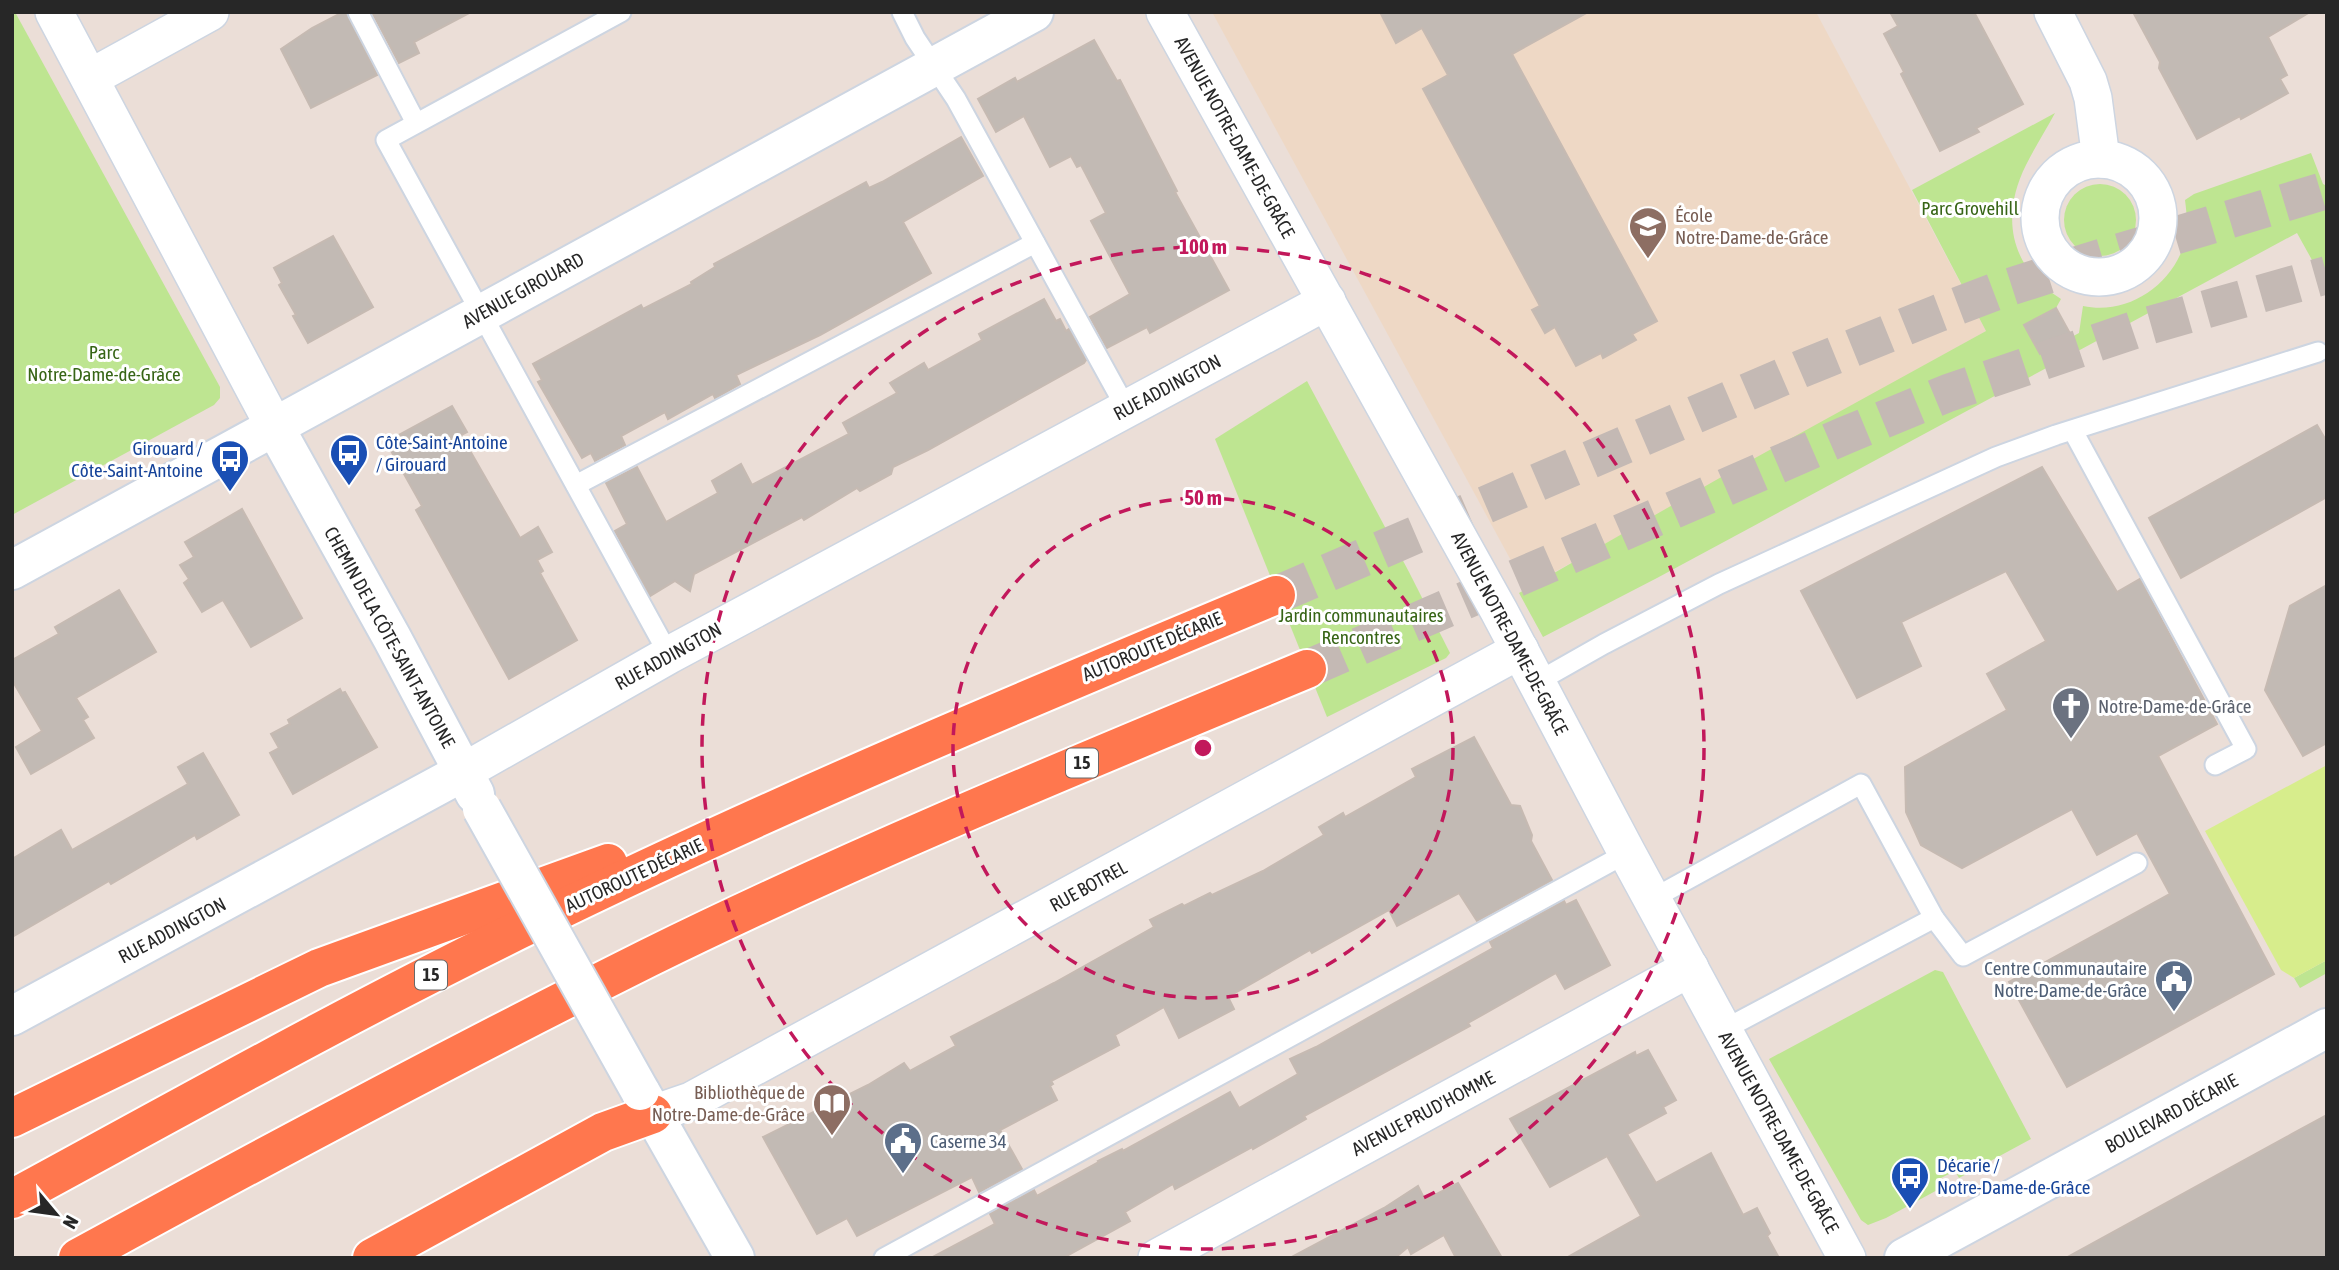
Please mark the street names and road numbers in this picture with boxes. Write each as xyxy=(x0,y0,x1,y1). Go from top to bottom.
street label: AVENUE NOTRE-DAME-DE-GRÂCE xyxy=(1170,33,1300,241)
street label: AVENUE GIROUARD xyxy=(458,248,588,332)
street label: RUE ADDINGTON xyxy=(1110,349,1224,425)
street label: CHEMIN DE LA CÔTE-SAINT-ANTOINE xyxy=(320,523,460,751)
street label: AVENUE NOTRE-DAME-DE-GRÂCE xyxy=(1447,528,1573,738)
street label: AUTOROUTE DÉCARIE xyxy=(1079,607,1225,685)
street label: RUE ADDINGTON xyxy=(611,618,725,694)
road number: 15 xyxy=(1066,748,1098,778)
street label: AUTOROUTE DÉCARIE xyxy=(562,833,706,917)
street label: RUE BOTREL xyxy=(1046,856,1131,916)
street label: RUE ADDINGTON xyxy=(115,892,229,968)
road number: 15 xyxy=(415,960,447,990)
street label: AVENUE NOTRE-DAME-DE-GRÂCE xyxy=(1714,1028,1844,1236)
street label: AVENUE PRUD'HOMME xyxy=(1348,1066,1498,1160)
street label: BOULEVARD DÉCARIE xyxy=(2101,1069,2241,1157)

